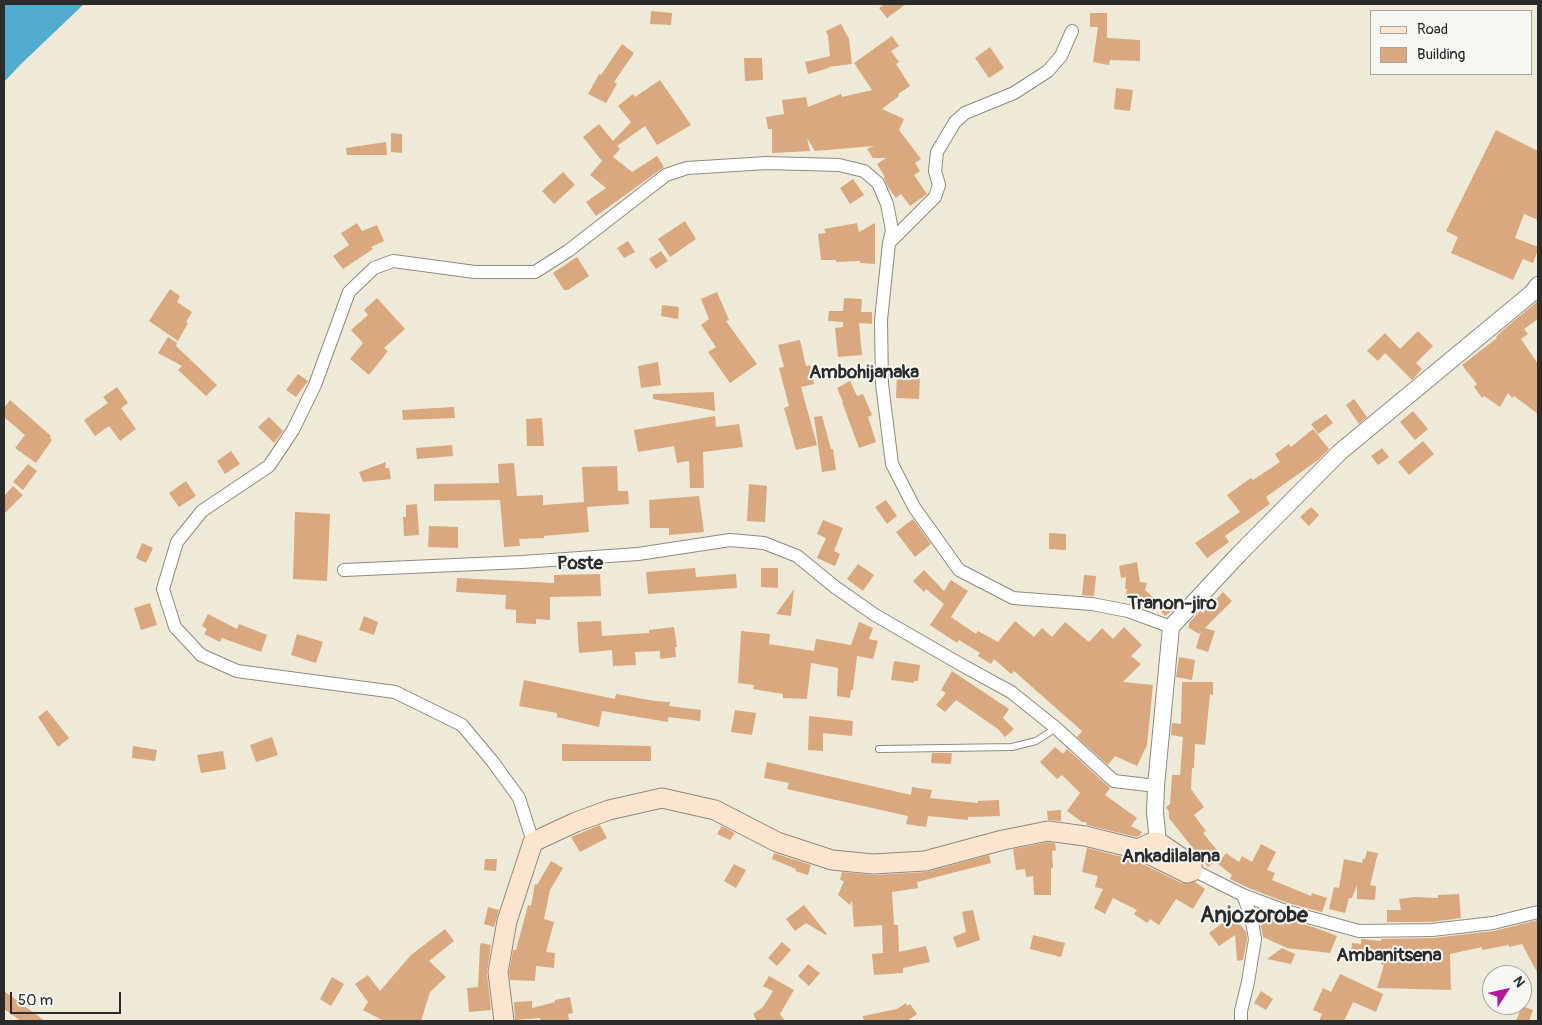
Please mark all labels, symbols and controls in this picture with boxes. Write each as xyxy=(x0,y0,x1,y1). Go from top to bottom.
legend xyxy=(1370,10,1532,75)
text: Road xyxy=(1417,20,1448,39)
text: Building xyxy=(1417,45,1465,64)
district label: Ambohijanaka xyxy=(809,362,919,384)
district label: Poste xyxy=(557,553,603,575)
district label: Tranon-jiro xyxy=(1127,593,1217,615)
district label: Ankadilalana xyxy=(1122,846,1220,868)
district label: Anjozorobe xyxy=(1200,903,1308,929)
district label: Ambanitsena xyxy=(1336,945,1442,967)
north arrow xyxy=(1482,965,1532,1015)
text: N xyxy=(1509,973,1529,990)
scale bar xyxy=(12,982,124,1014)
text: 50 m xyxy=(18,991,53,1010)

